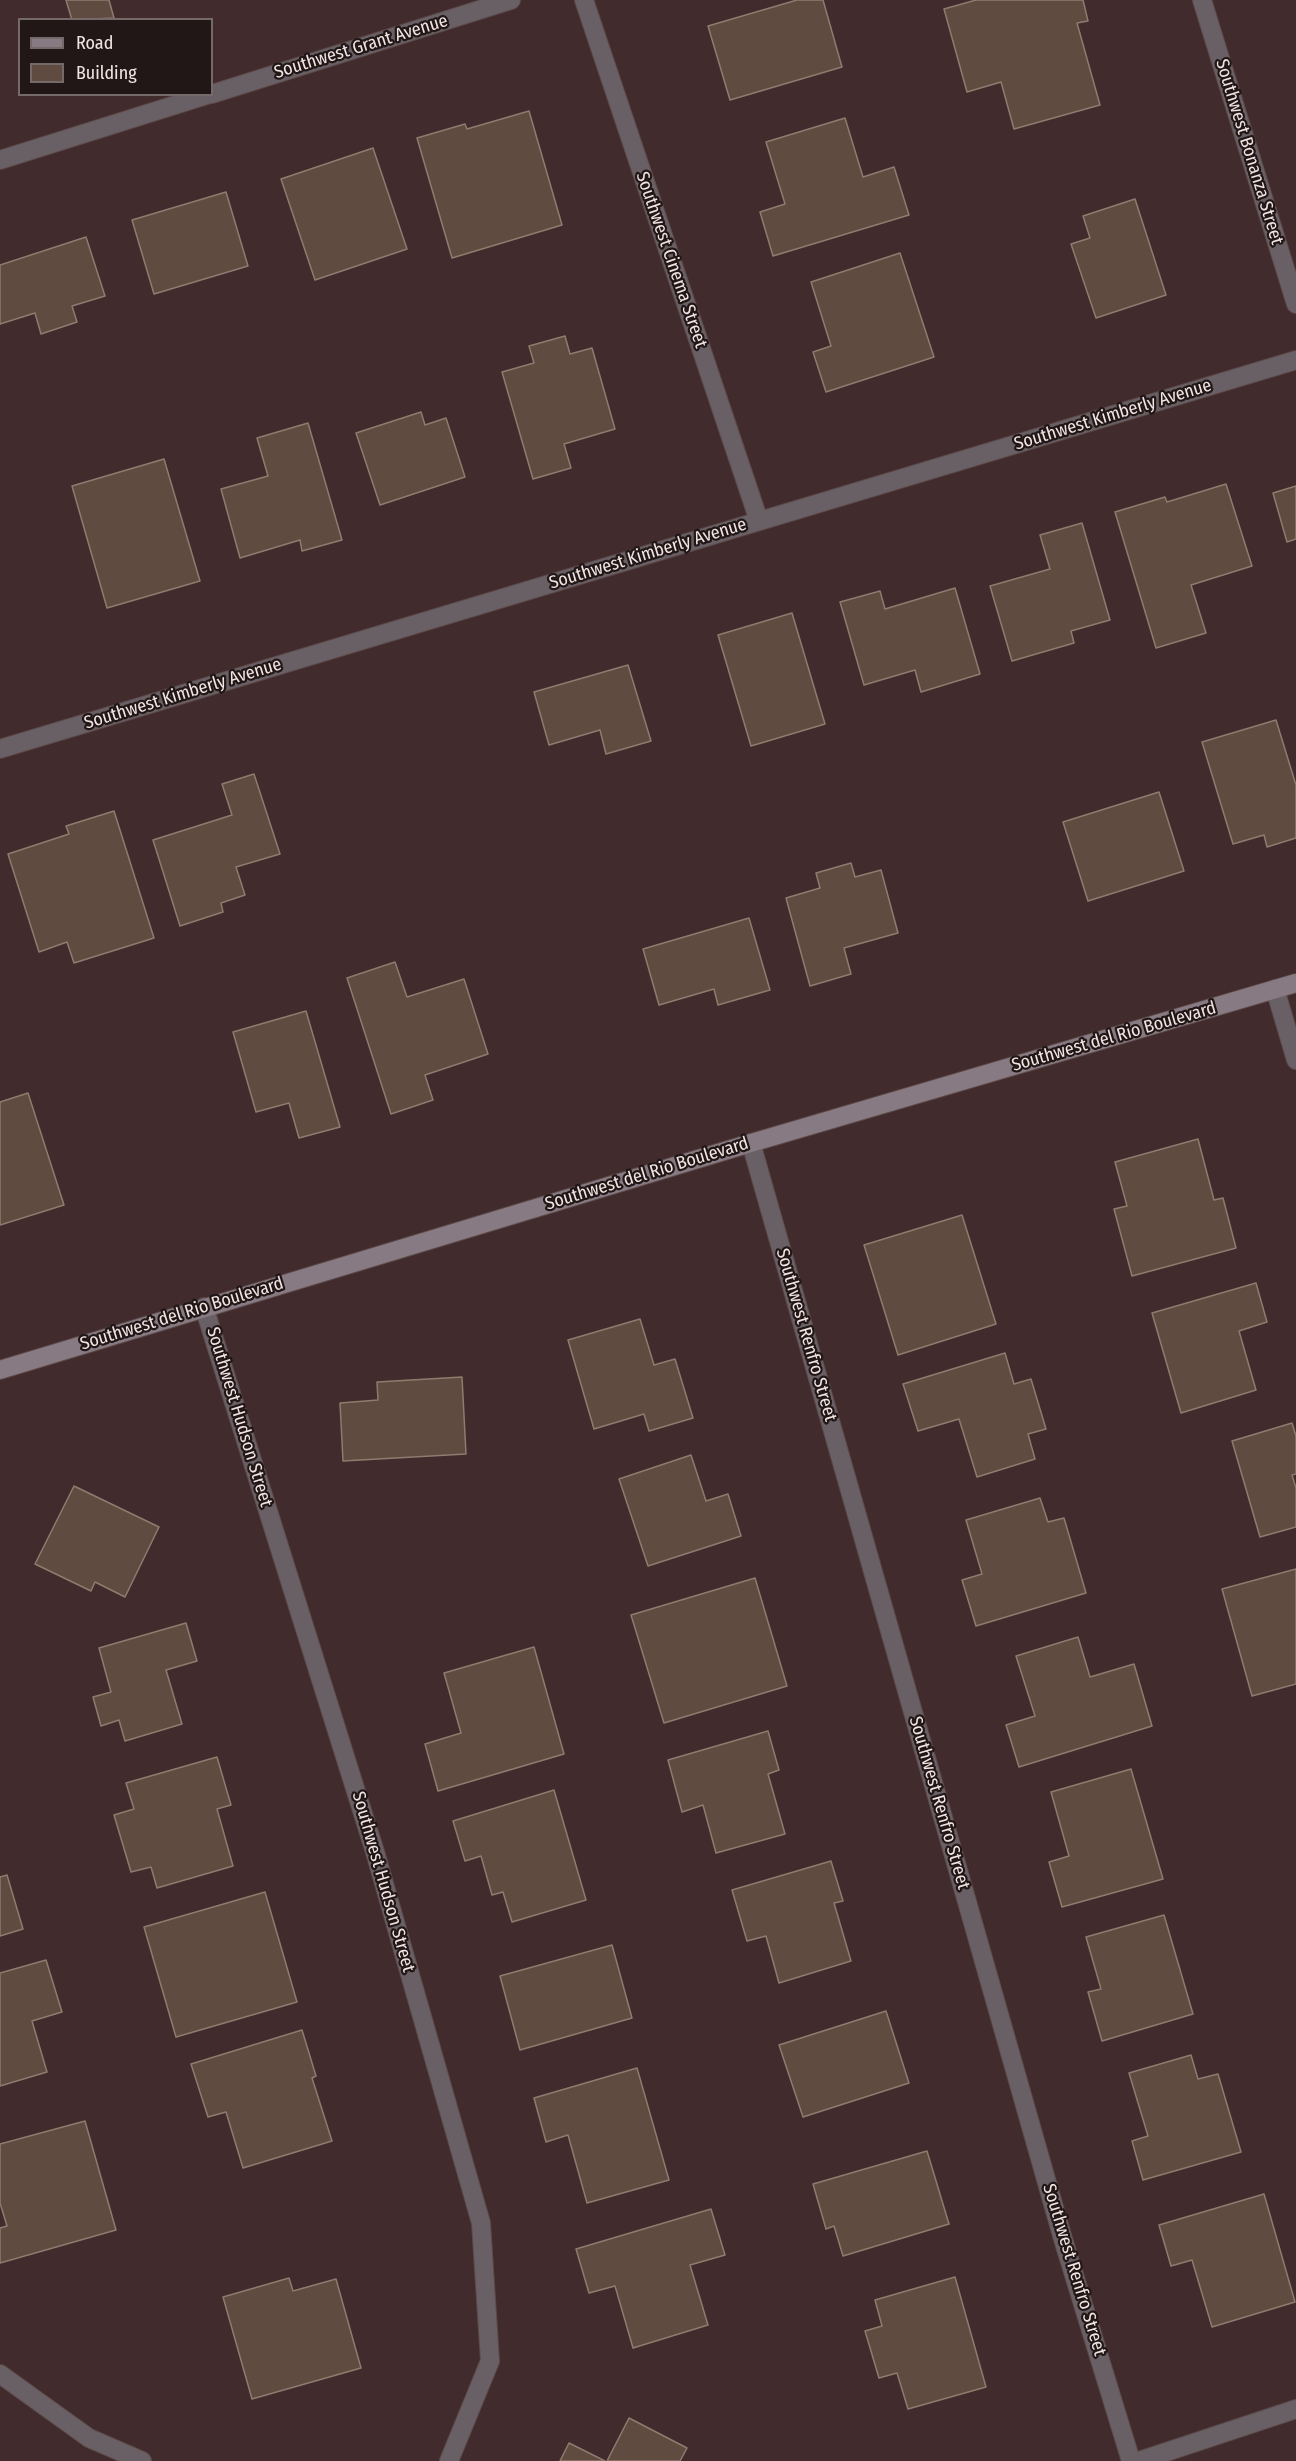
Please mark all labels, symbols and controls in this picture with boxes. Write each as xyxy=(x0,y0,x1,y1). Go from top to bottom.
street label: Southwest Grant Avenue xyxy=(272,10,450,84)
legend xyxy=(18,18,213,96)
text: Road xyxy=(76,32,113,54)
street label: Southwest Bonanza Street xyxy=(1210,57,1288,247)
text: Building xyxy=(76,62,137,84)
street label: Southwest Cinema Street xyxy=(631,169,711,351)
street label: Southwest Kimberly Avenue xyxy=(1012,375,1214,455)
street label: Southwest Kimberly Avenue xyxy=(547,514,749,594)
street label: Southwest Kimberly Avenue xyxy=(82,654,284,734)
street label: Southwest del Rio Boulevard xyxy=(1009,997,1219,1077)
street label: Southwest del Rio Boulevard xyxy=(543,1133,751,1215)
street label: Southwest Renfro Street xyxy=(771,1246,841,1424)
street label: Southwest del Rio Boulevard xyxy=(78,1273,286,1355)
street label: Southwest Hudson Street xyxy=(201,1325,277,1509)
street label: Southwest Renfro Street xyxy=(904,1714,974,1892)
street label: Southwest Hudson Street xyxy=(347,1789,419,1975)
street label: Southwest Renfro Street xyxy=(1038,2181,1110,2359)

